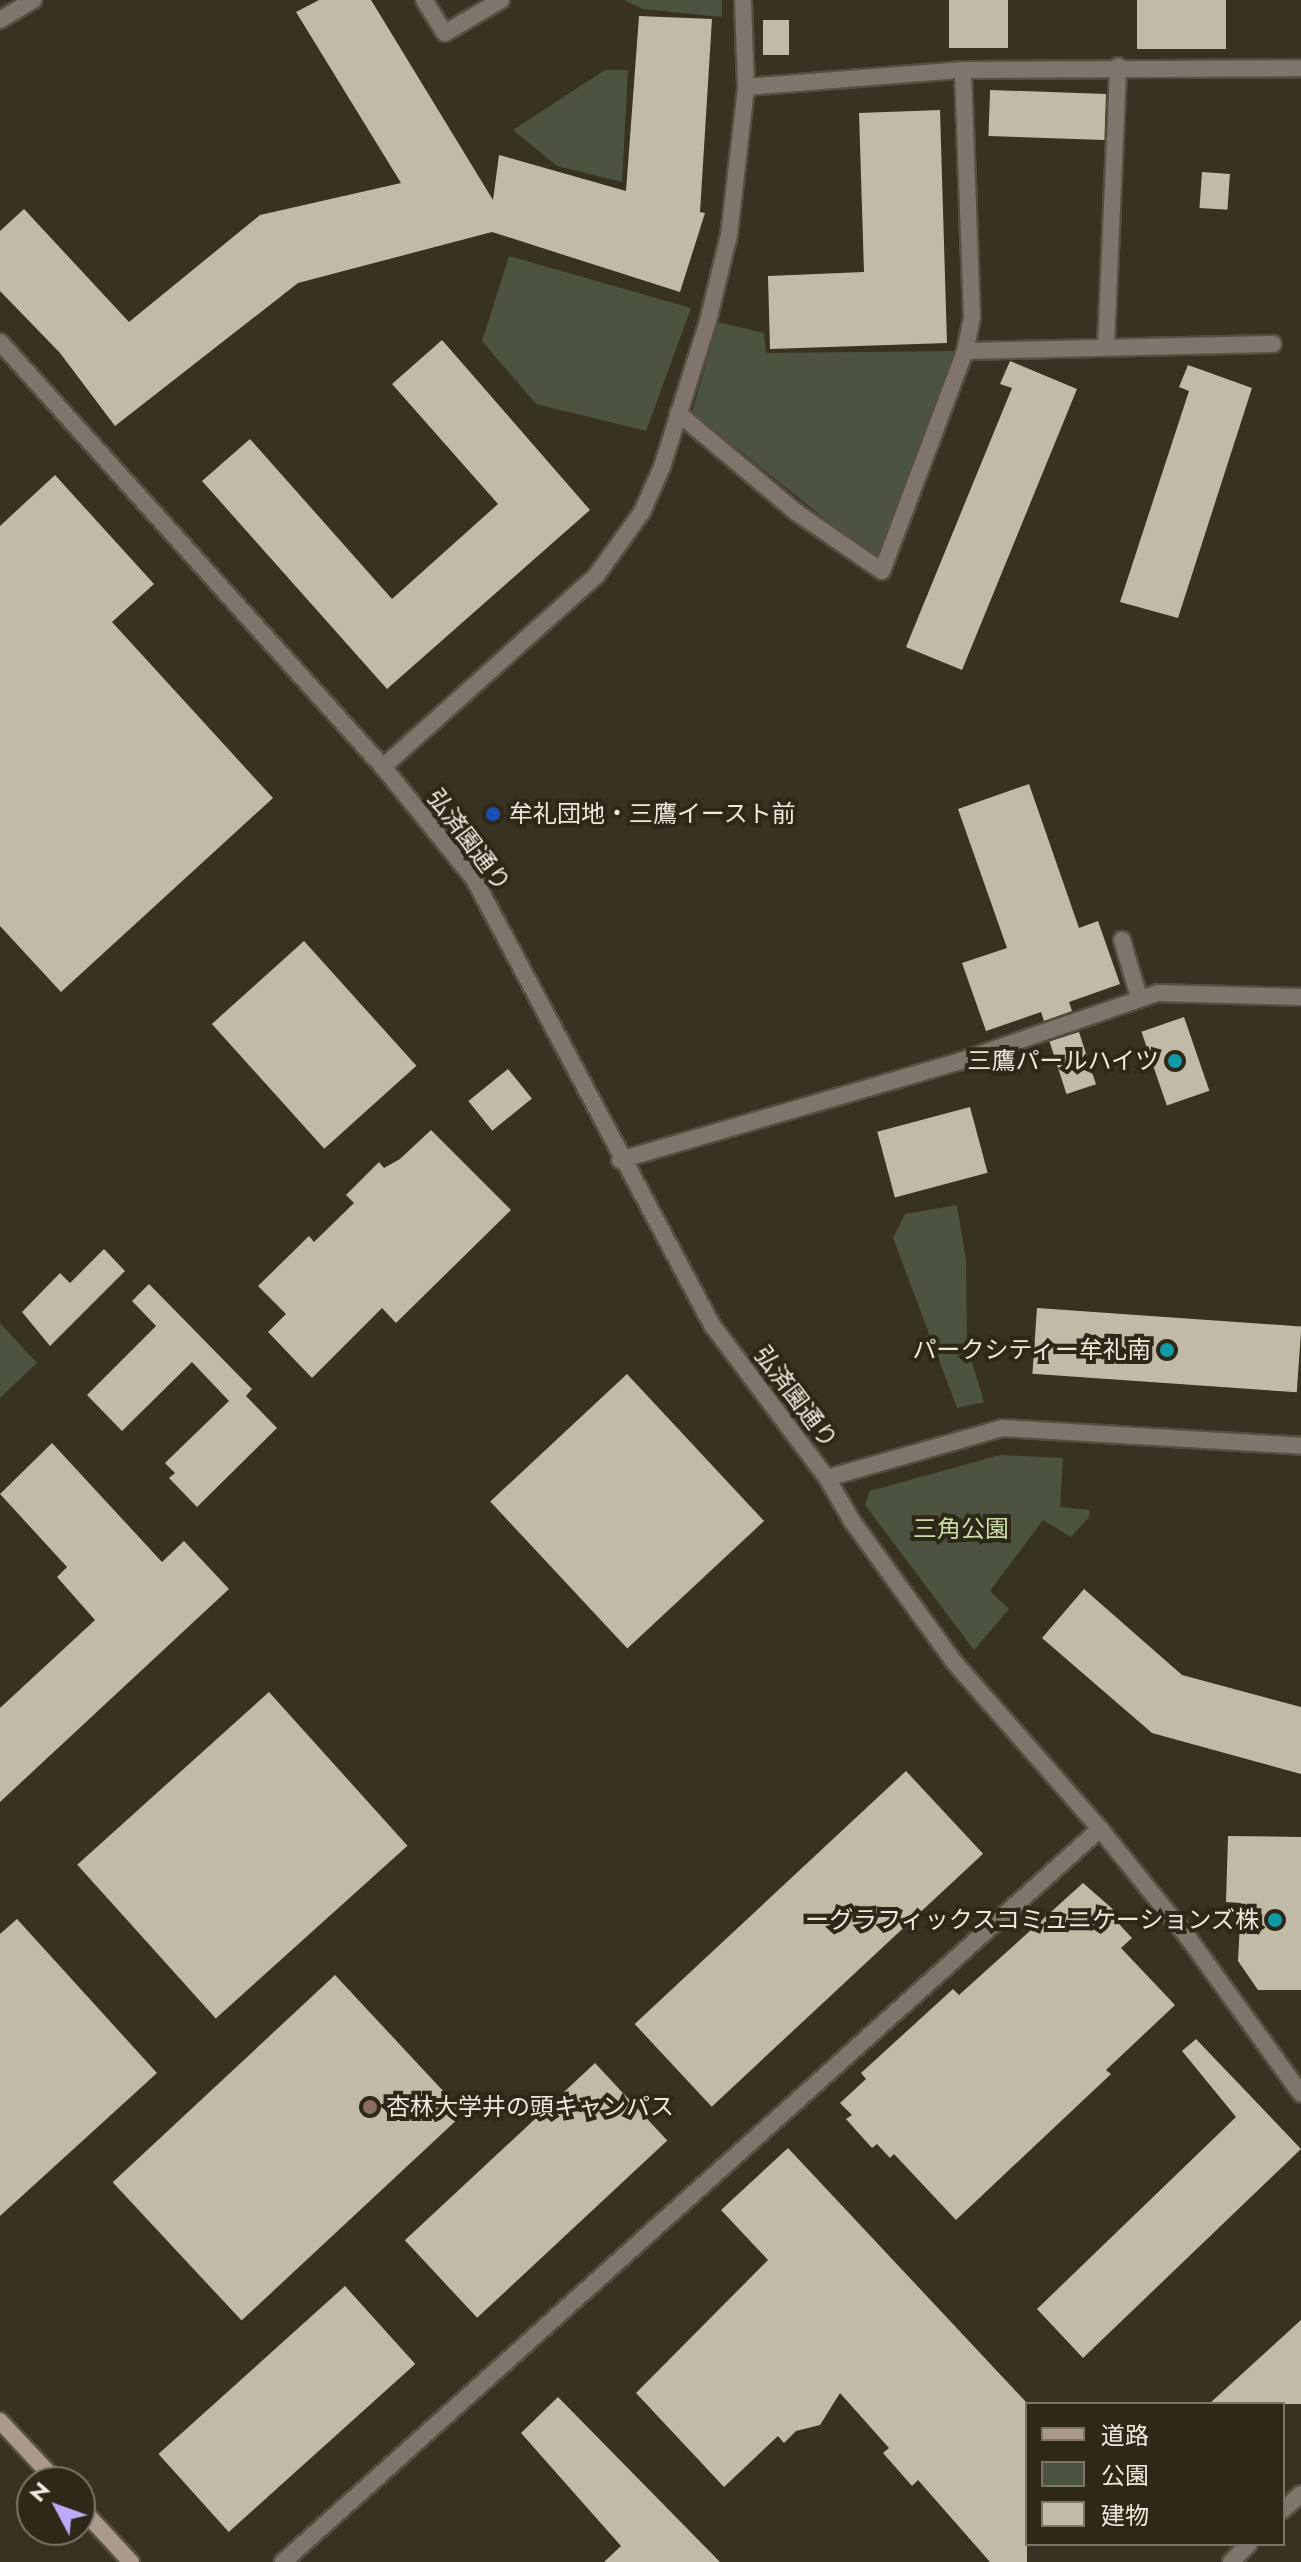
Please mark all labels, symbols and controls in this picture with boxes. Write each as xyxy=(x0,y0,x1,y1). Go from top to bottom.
street label: 弘済園通り xyxy=(421,783,517,897)
place label: 牟礼団地・三鷹イースト前 xyxy=(509,800,797,828)
marker: 牟礼団地・三鷹イースト前 xyxy=(484,805,502,823)
place label: 三鷹パールハイツ xyxy=(967,1047,1159,1075)
marker: 三鷹パールハイツ xyxy=(1166,1052,1184,1070)
place label: パークシティー牟礼南 xyxy=(911,1336,1151,1364)
street label: 弘済園通り xyxy=(748,1340,844,1454)
marker: パークシティー牟礼南 xyxy=(1158,1341,1176,1359)
park label: 三角公園 xyxy=(913,1515,1009,1543)
place label: ーグラフィックスコミュニケーションズ株 xyxy=(803,1906,1259,1934)
marker: ーグラフィックスコミュニケーションズ株 xyxy=(1266,1911,1284,1929)
place label: 杏林大学井の頭キャンパス xyxy=(386,2093,674,2121)
marker: 杏林大学井の頭キャンパス xyxy=(361,2098,379,2116)
legend xyxy=(1025,2402,1285,2546)
text: 道路 xyxy=(1101,2418,1149,2453)
text: 公園 xyxy=(1101,2458,1149,2493)
north arrow xyxy=(16,2466,96,2546)
text: N xyxy=(22,2474,57,2509)
text: 建物 xyxy=(1101,2498,1149,2533)

